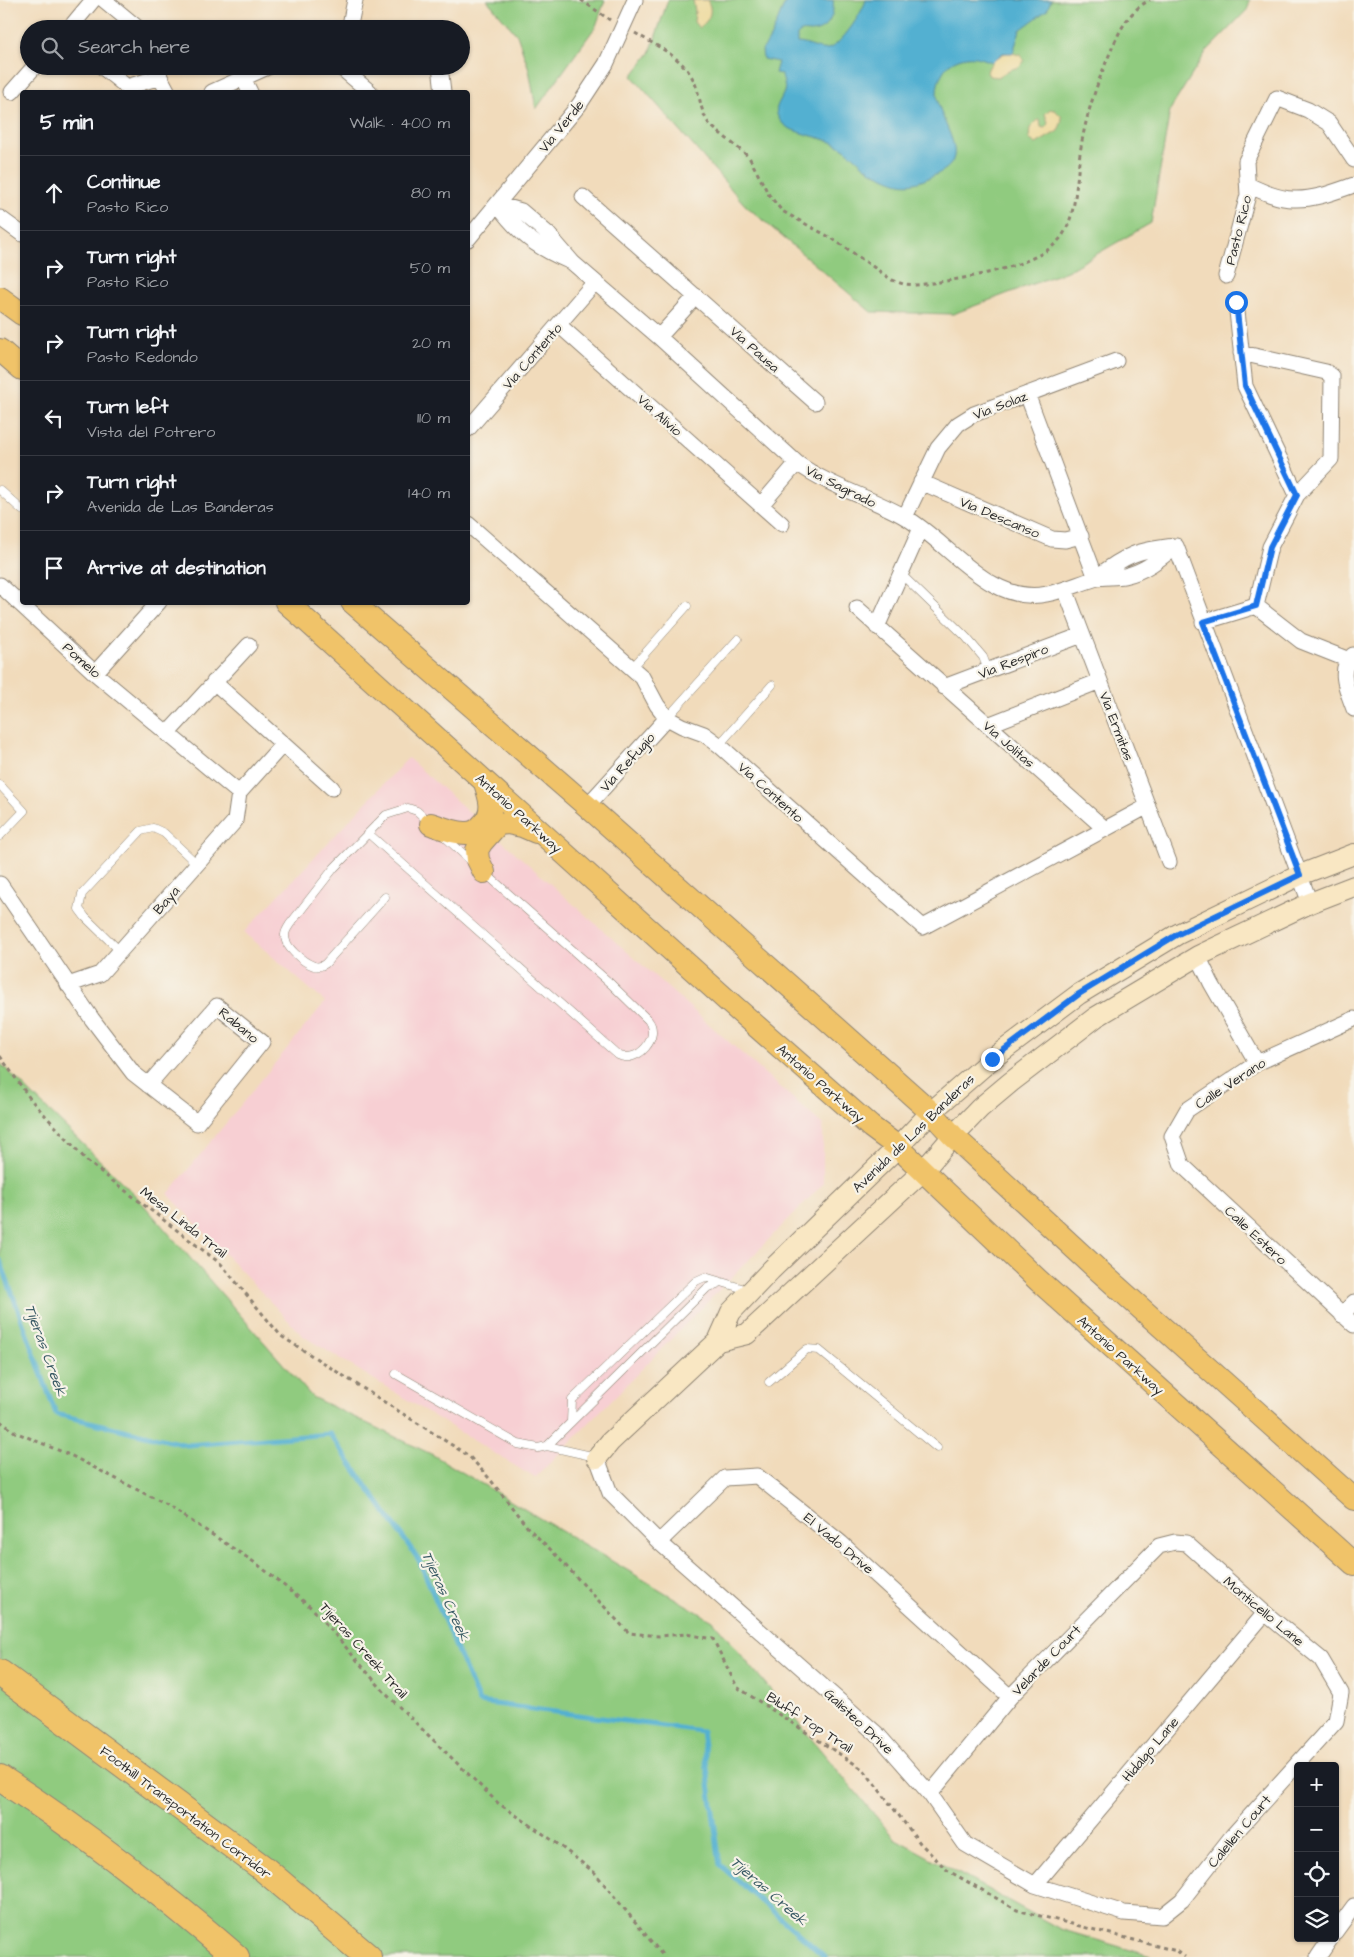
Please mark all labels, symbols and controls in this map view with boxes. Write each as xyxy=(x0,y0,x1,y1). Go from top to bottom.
search box xyxy=(20,20,470,75)
icon: search xyxy=(38,34,66,62)
text: Search here xyxy=(78,34,190,61)
street label: Via Verde xyxy=(534,96,589,157)
text: 5 min xyxy=(40,108,93,137)
text: Walk · 400 m xyxy=(349,112,450,134)
text: Continue xyxy=(87,169,161,196)
icon: ahead xyxy=(40,179,68,207)
text: 80 m xyxy=(411,182,450,204)
street label: Pasto Rico xyxy=(1221,193,1257,267)
text: Pasto Rico xyxy=(87,196,168,218)
text: Turn right xyxy=(87,244,176,271)
icon: right xyxy=(40,254,68,282)
text: 50 m xyxy=(410,257,450,279)
text: Pasto Rico xyxy=(87,271,168,293)
route start xyxy=(1225,291,1248,314)
text: Turn right xyxy=(87,319,176,346)
street label: Via Contento xyxy=(498,319,567,394)
street label: Via Pausa xyxy=(725,322,784,378)
icon: right xyxy=(40,329,68,357)
text: 20 m xyxy=(412,332,450,354)
text: Pasto Redondo xyxy=(87,346,198,368)
street label: Via Solaz xyxy=(970,386,1030,425)
street label: Via Alivio xyxy=(633,390,686,441)
text: Turn left xyxy=(87,394,168,421)
icon: left xyxy=(40,404,68,432)
text: 110 m xyxy=(417,407,450,429)
text: Vista del Potrero xyxy=(87,421,215,443)
street label: Via Sagrado xyxy=(802,461,879,513)
text: Turn right xyxy=(87,469,176,496)
icon: right xyxy=(40,479,68,507)
text: 140 m xyxy=(408,482,450,504)
street label: Via Descanso xyxy=(956,492,1043,544)
text: Avenida de Las Banderas xyxy=(87,496,274,518)
icon: arrive xyxy=(40,554,68,582)
text: Arrive at destination xyxy=(87,555,266,582)
street label: Pomelo xyxy=(58,638,105,683)
street label: Via Respiro xyxy=(975,639,1051,684)
street label: Via Ermitas xyxy=(1094,689,1138,764)
street label: Via Jolitas xyxy=(978,717,1039,773)
street label: Via Refugio xyxy=(596,728,660,797)
street label: Via Contento xyxy=(733,758,808,828)
street label: Antonio Parkway xyxy=(471,769,566,858)
street label: Baya xyxy=(149,882,185,919)
street label: Rabano xyxy=(214,1003,263,1049)
street label: Antonio Parkway xyxy=(772,1040,869,1128)
route end xyxy=(981,1048,1004,1071)
street label: Calle Verano xyxy=(1191,1053,1270,1114)
street label: Avenida de Las Banderas xyxy=(848,1070,979,1198)
street label: Mesa Linda Trail xyxy=(136,1182,231,1263)
street label: Calle Estero xyxy=(1220,1202,1291,1270)
water label: Tijeras Creek xyxy=(19,1301,72,1400)
street label: Antonio Parkway xyxy=(1073,1311,1168,1400)
street label: El Vado Drive xyxy=(799,1508,878,1579)
water label: Tijeras Creek xyxy=(416,1548,475,1645)
street label: Monticello Lane xyxy=(1219,1572,1308,1652)
street label: Tijeras Creek Trail xyxy=(315,1598,412,1703)
street label: Velarde Court xyxy=(1008,1620,1086,1701)
street label: Galisteo Drive xyxy=(819,1684,898,1760)
street label: Bluff Top Trail xyxy=(762,1687,857,1758)
street label: Hidalgo Lane xyxy=(1118,1713,1184,1786)
street label: Foothill Transportation Corridor xyxy=(95,1742,276,1884)
map controls xyxy=(1294,1762,1339,1942)
button: + xyxy=(1294,1762,1339,1807)
street label: Calellen Court xyxy=(1203,1791,1276,1872)
button: − xyxy=(1294,1807,1339,1852)
water label: Tijeras Creek xyxy=(725,1852,812,1931)
button: locate xyxy=(1294,1852,1339,1897)
button: layers xyxy=(1294,1897,1339,1942)

